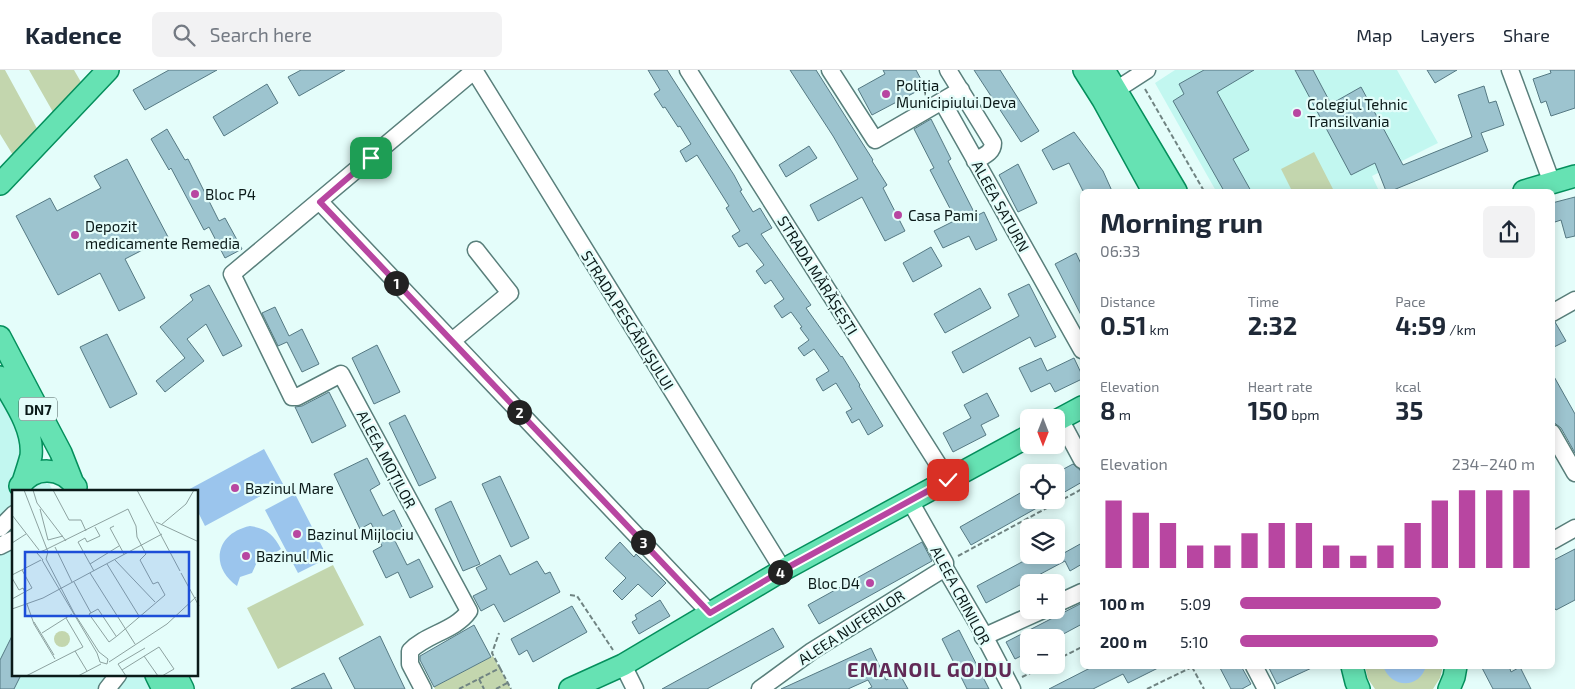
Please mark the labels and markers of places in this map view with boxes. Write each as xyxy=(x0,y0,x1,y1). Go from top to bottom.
place label: Poliția Municipiului Deva xyxy=(896,76,1016,111)
marker: Poliția Municipiului Deva xyxy=(880,88,892,100)
place label: Colegiul Tehnic Transilvania xyxy=(1307,95,1408,130)
marker: Colegiul Tehnic Transilvania xyxy=(1291,107,1303,119)
pin xyxy=(350,137,392,179)
place label: Bloc P4 xyxy=(205,185,256,203)
marker: Bloc P4 xyxy=(189,188,201,200)
place label: Casa Pami xyxy=(908,206,978,224)
marker: Casa Pami xyxy=(892,209,904,221)
place label: Depozit medicamente Remedia xyxy=(85,217,240,252)
marker: Depozit medicamente Remedia xyxy=(69,229,81,241)
pin: 1 xyxy=(384,270,408,296)
pin: 2 xyxy=(506,400,532,424)
pin xyxy=(927,459,969,501)
place label: Bazinul Mare xyxy=(245,479,334,497)
marker: Bazinul Mare xyxy=(229,482,241,494)
place label: Bazinul Mijlociu xyxy=(307,525,414,544)
marker: Bazinul Mijlociu xyxy=(291,528,303,540)
pin: 3 xyxy=(630,530,656,554)
place label: Bazinul Mic xyxy=(256,547,334,565)
marker: Bazinul Mic xyxy=(240,550,252,562)
pin: 4 xyxy=(768,560,792,584)
place label: Bloc D4 xyxy=(808,574,860,592)
marker: Bloc D4 xyxy=(864,577,876,589)

